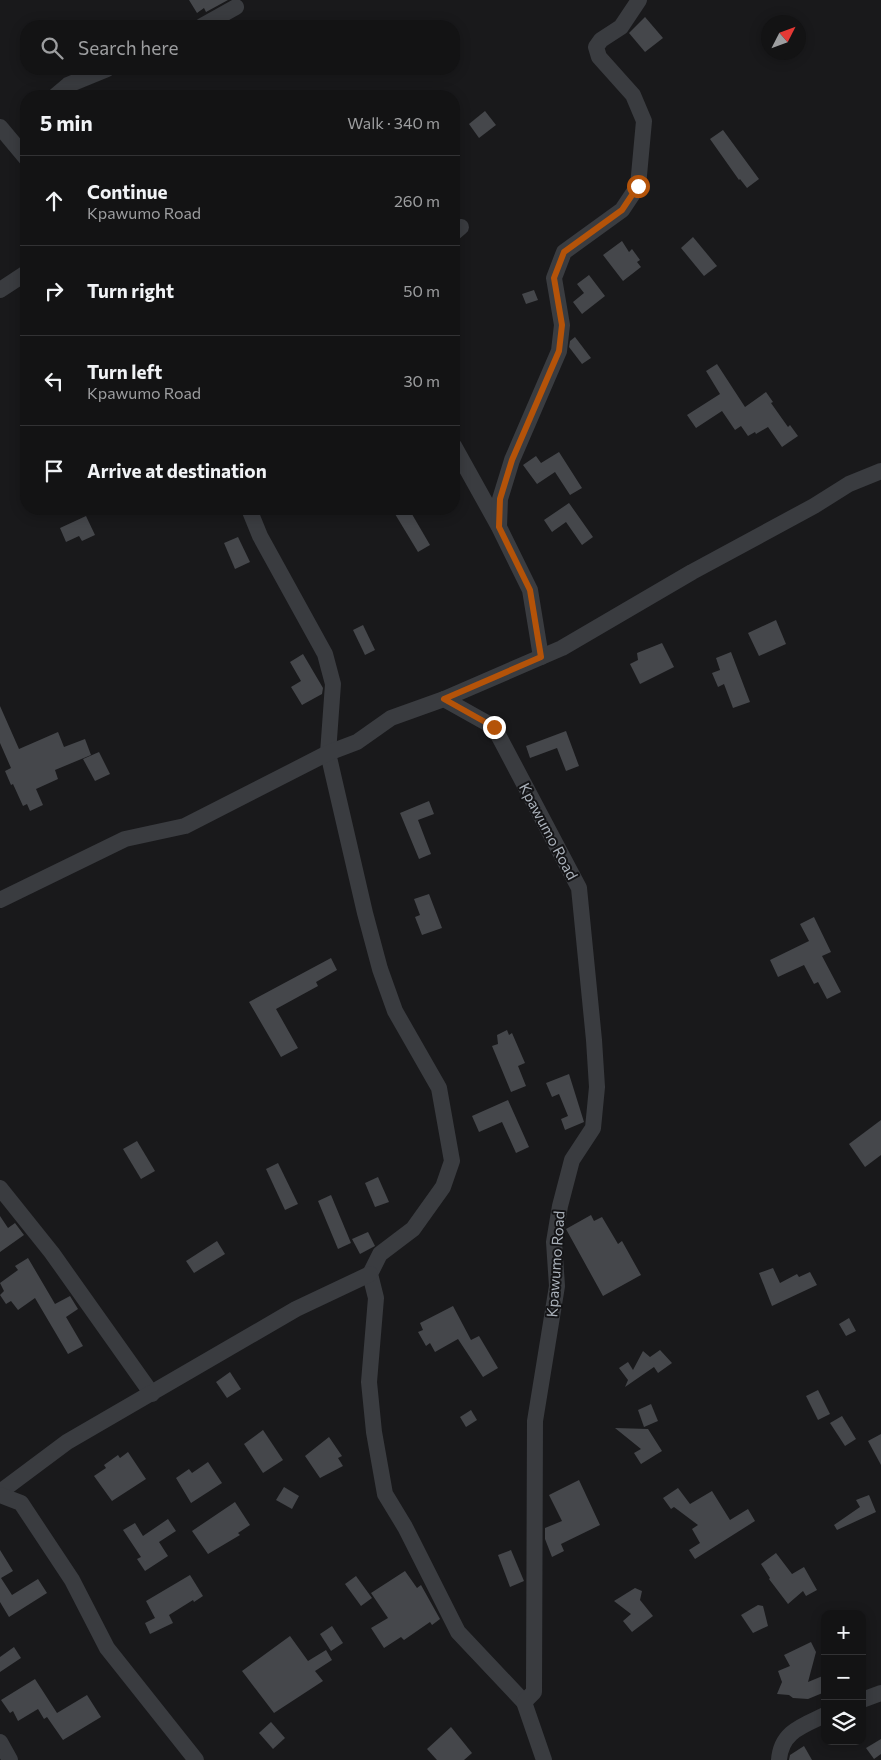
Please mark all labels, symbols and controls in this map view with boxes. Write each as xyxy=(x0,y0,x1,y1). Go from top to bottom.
north arrow xyxy=(761,15,806,60)
search box xyxy=(20,20,460,75)
icon: search xyxy=(38,34,66,62)
text: Search here xyxy=(78,36,178,59)
text: 5 min xyxy=(40,110,93,135)
text: Walk · 340 m xyxy=(347,113,440,132)
route start xyxy=(627,175,650,198)
text: Continue xyxy=(87,180,167,203)
icon: ahead xyxy=(40,187,68,215)
text: 260 m xyxy=(394,191,440,210)
text: Kpawumo Road xyxy=(87,203,201,222)
icon: right xyxy=(40,277,68,305)
text: Turn right xyxy=(87,279,174,302)
text: 50 m xyxy=(403,281,440,300)
text: Turn left xyxy=(87,360,162,383)
icon: left xyxy=(40,367,68,395)
text: 30 m xyxy=(403,371,440,390)
text: Kpawumo Road xyxy=(87,383,201,402)
icon: arrive xyxy=(40,457,68,485)
text: Arrive at destination xyxy=(87,459,267,482)
route end xyxy=(483,716,506,739)
street label: Kpawumo Road xyxy=(516,780,582,882)
street label: Kpawumo Road xyxy=(542,1210,568,1318)
map controls xyxy=(821,1610,866,1745)
button: + xyxy=(821,1610,866,1655)
button: − xyxy=(821,1655,866,1700)
button: layers xyxy=(821,1700,866,1745)

